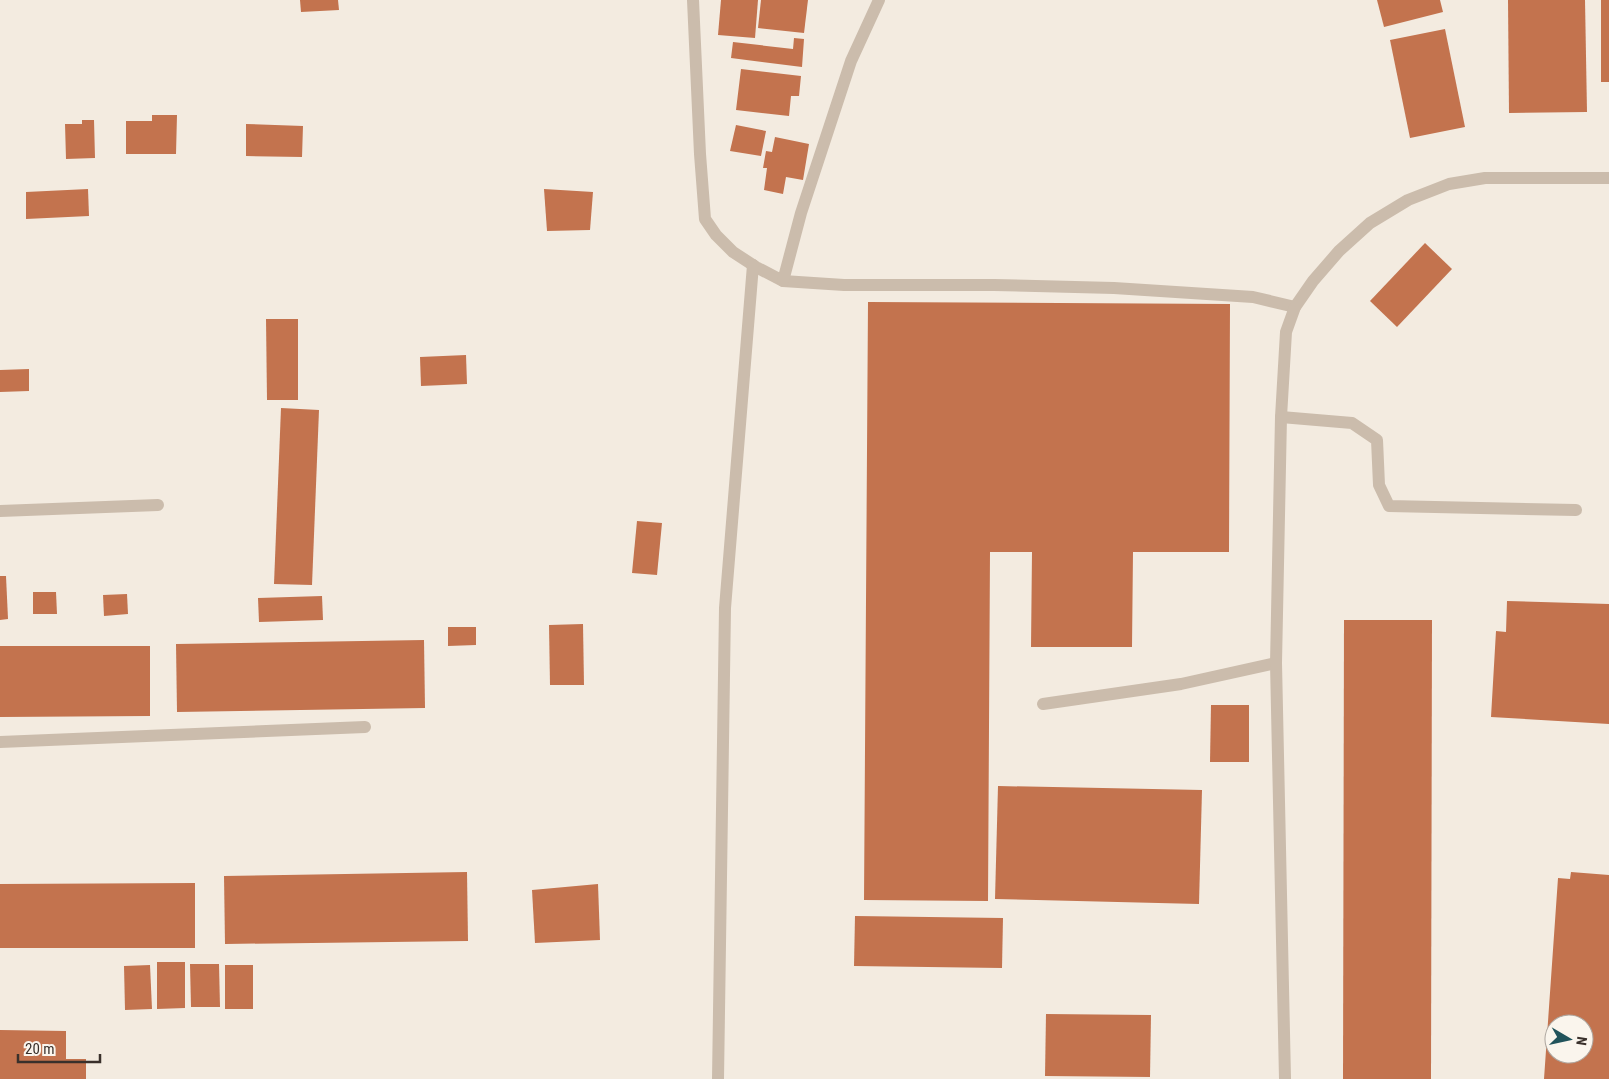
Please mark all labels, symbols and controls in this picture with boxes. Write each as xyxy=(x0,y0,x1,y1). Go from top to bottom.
north arrow xyxy=(1544,1014,1594,1064)
scale bar xyxy=(18,1032,100,1064)
text: N xyxy=(1573,1036,1590,1047)
text: 20 m xyxy=(25,1040,55,1058)

